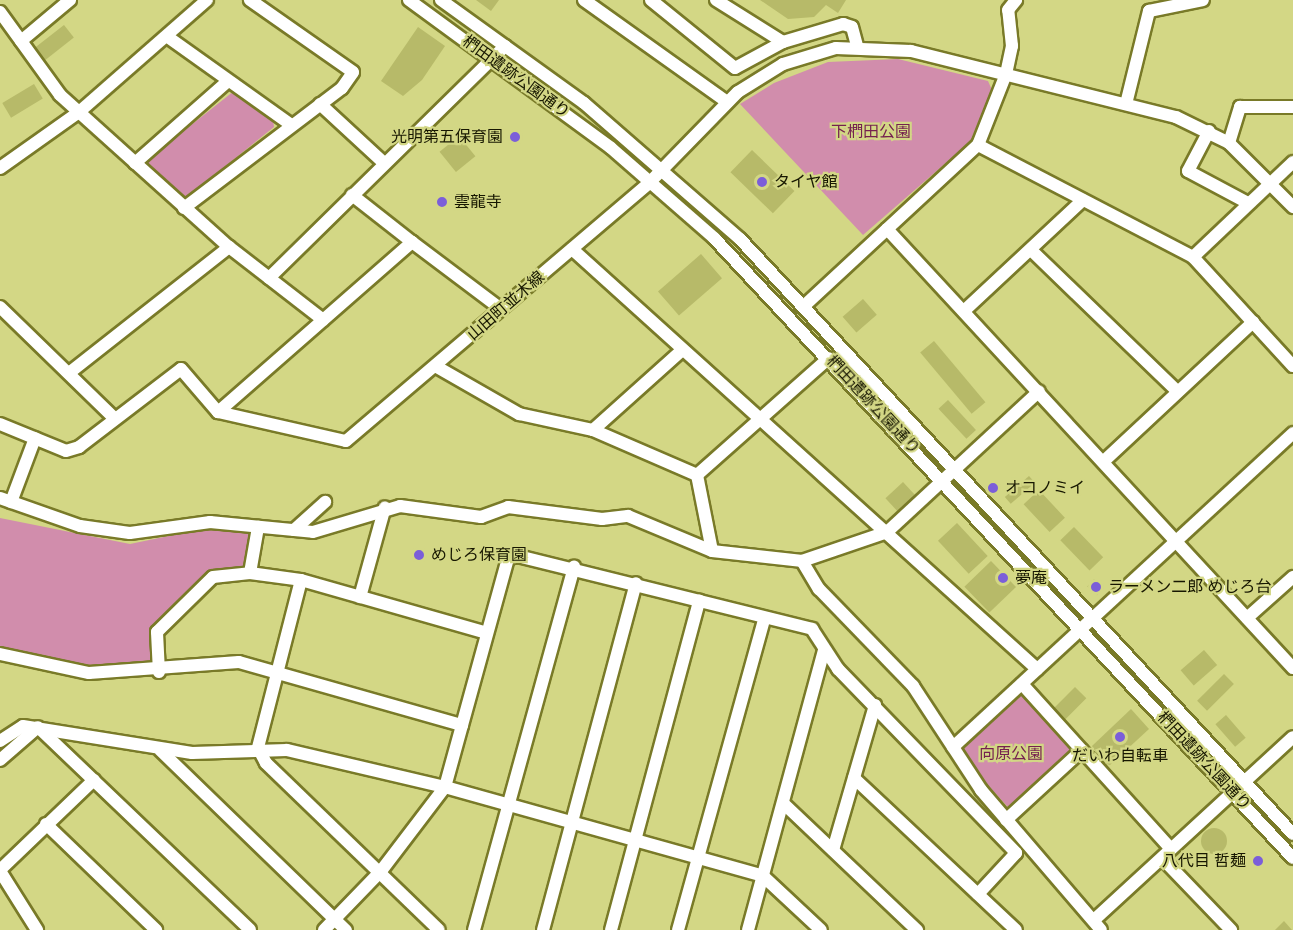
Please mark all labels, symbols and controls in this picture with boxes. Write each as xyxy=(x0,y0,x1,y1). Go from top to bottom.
street label: 椚田遺跡公園通り xyxy=(459,32,573,122)
park label: 下椚田公園 xyxy=(831,122,911,142)
place label: 光明第五保育園 xyxy=(391,127,503,147)
marker: 光明第五保育園 xyxy=(508,130,522,144)
place label: タイヤ館 xyxy=(774,172,838,192)
marker: タイヤ館 xyxy=(755,175,769,189)
place label: 雲龍寺 xyxy=(454,192,502,212)
marker: 雲龍寺 xyxy=(435,195,449,209)
street label: 山田町並木線 xyxy=(463,267,549,345)
street label: 椚田遺跡公園通り xyxy=(822,352,924,458)
place label: オコノミイ xyxy=(1005,478,1085,498)
marker: オコノミイ xyxy=(986,481,1000,495)
place label: めじろ保育園 xyxy=(431,545,527,565)
marker: めじろ保育園 xyxy=(412,548,426,562)
place label: 夢庵 xyxy=(1015,568,1047,588)
marker: 夢庵 xyxy=(996,571,1010,585)
place label: ラーメン二郎 めじろ台 xyxy=(1108,577,1272,597)
marker: ラーメン二郎 めじろ台 xyxy=(1089,580,1103,594)
street label: 椚田遺跡公園通り xyxy=(1153,708,1255,814)
marker: だいわ自転車 xyxy=(1113,730,1127,744)
park label: 向原公園 xyxy=(979,744,1043,764)
place label: だいわ自転車 xyxy=(1072,746,1168,766)
place label: 八代目 哲麺 xyxy=(1162,851,1246,871)
marker: 八代目 哲麺 xyxy=(1251,854,1265,868)

